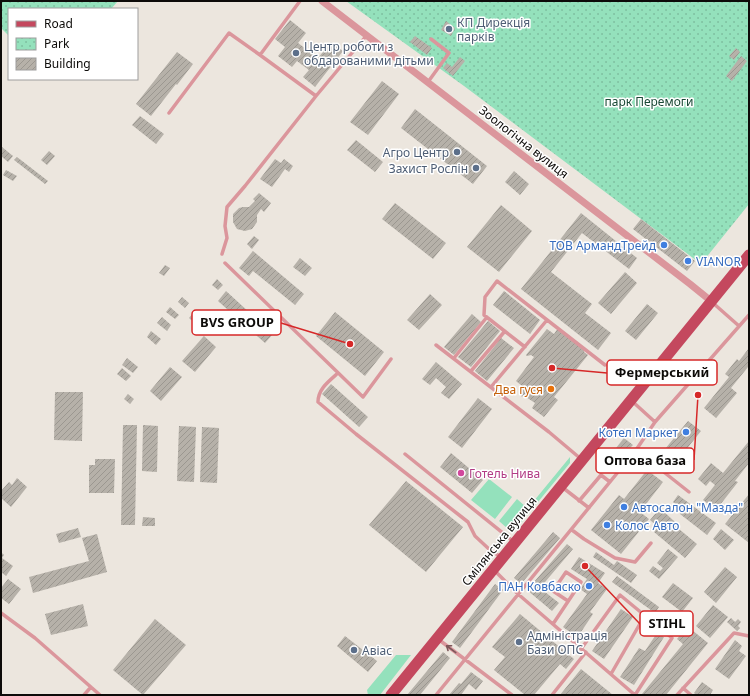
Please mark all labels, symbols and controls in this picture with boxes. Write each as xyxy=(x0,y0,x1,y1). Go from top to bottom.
legend xyxy=(8,8,138,80)
place label: КП Дирекція парків xyxy=(457,14,530,45)
text: Road xyxy=(44,15,73,32)
marker: КП Дирекція парків xyxy=(444,24,454,34)
text: Park xyxy=(44,35,70,52)
place label: Центр роботи з обдарованими дітьми xyxy=(304,38,434,69)
marker: Центр роботи з обдарованими дітьми xyxy=(291,48,301,58)
text: Building xyxy=(44,55,91,72)
park label: парк Перемоги xyxy=(604,93,694,110)
street label: Зоологічна вулиця xyxy=(476,102,572,182)
place label: Агро Центр xyxy=(383,144,449,161)
marker: Агро Центр xyxy=(452,147,462,157)
place label: Захист Рослін xyxy=(389,160,468,177)
marker: Захист Рослін xyxy=(471,163,481,173)
place label: ТОВ АрмандТрейд xyxy=(549,237,657,254)
marker: ТОВ АрмандТрейд xyxy=(659,240,669,250)
place label: VIANOR xyxy=(696,253,741,270)
marker: VIANOR xyxy=(683,256,693,266)
callout: BVS GROUP xyxy=(192,310,281,335)
text: BVS GROUP xyxy=(200,313,274,331)
callout: Фермерський xyxy=(607,360,717,385)
text: Фермерський xyxy=(615,363,709,381)
place label: Два гуся xyxy=(494,381,543,398)
marker: Два гуся xyxy=(546,384,556,394)
place label: Котел Маркет xyxy=(598,424,678,441)
marker: Котел Маркет xyxy=(681,427,691,437)
callout: Оптова база xyxy=(596,448,694,473)
text: Оптова база xyxy=(604,451,686,469)
place label: Готель Нива xyxy=(469,465,540,482)
marker: Готель Нива xyxy=(456,468,466,478)
street label: Смілянська вулиця xyxy=(458,493,540,589)
place label: Автосалон "Мазда" xyxy=(632,499,743,516)
marker: Автосалон "Мазда" xyxy=(619,502,629,512)
place label: Колос Авто xyxy=(615,517,680,534)
marker: Колос Авто xyxy=(602,520,612,530)
place label: ПАН Ковбаско xyxy=(498,578,581,595)
marker: ПАН Ковбаско xyxy=(584,581,594,591)
callout: STIHL xyxy=(640,611,693,636)
text: STIHL xyxy=(649,614,685,632)
place label: Адміністрація Бази ОПС xyxy=(527,627,608,658)
marker: Адміністрація Бази ОПС xyxy=(514,637,524,647)
place label: Авіас xyxy=(362,642,392,659)
one-way arrow xyxy=(446,644,457,653)
marker: Авіас xyxy=(349,645,359,655)

